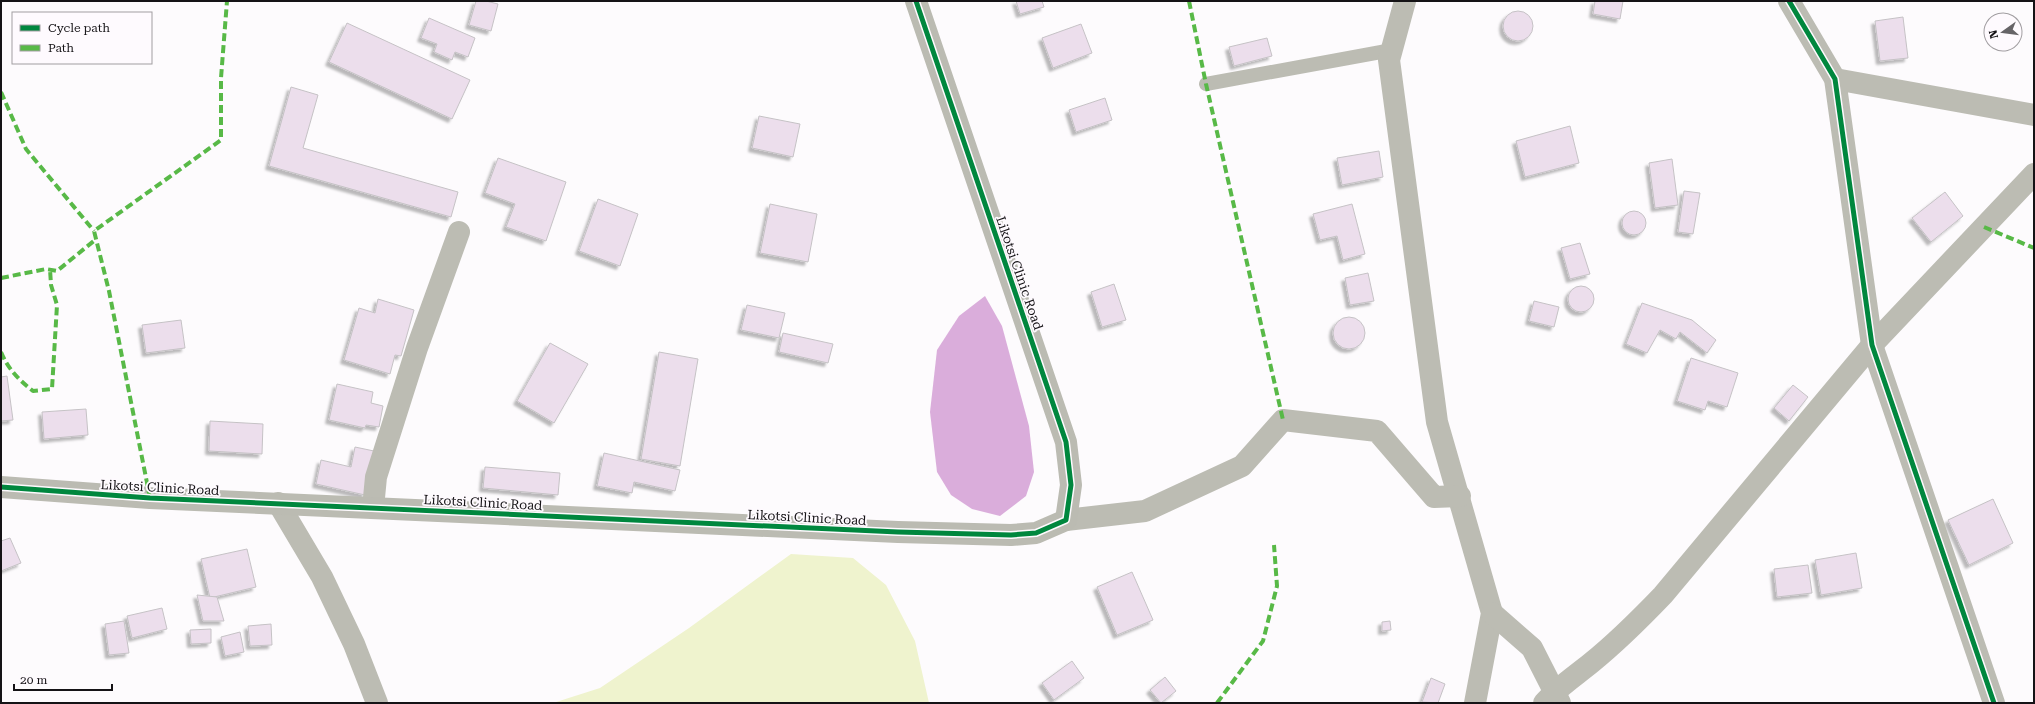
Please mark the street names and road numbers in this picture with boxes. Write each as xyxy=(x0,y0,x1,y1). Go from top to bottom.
street label: Likotsi Clinic Road xyxy=(993,214,1046,332)
street label: Likotsi Clinic Road xyxy=(100,477,220,498)
street label: Likotsi Clinic Road xyxy=(423,492,543,513)
street label: Likotsi Clinic Road xyxy=(747,507,867,528)

